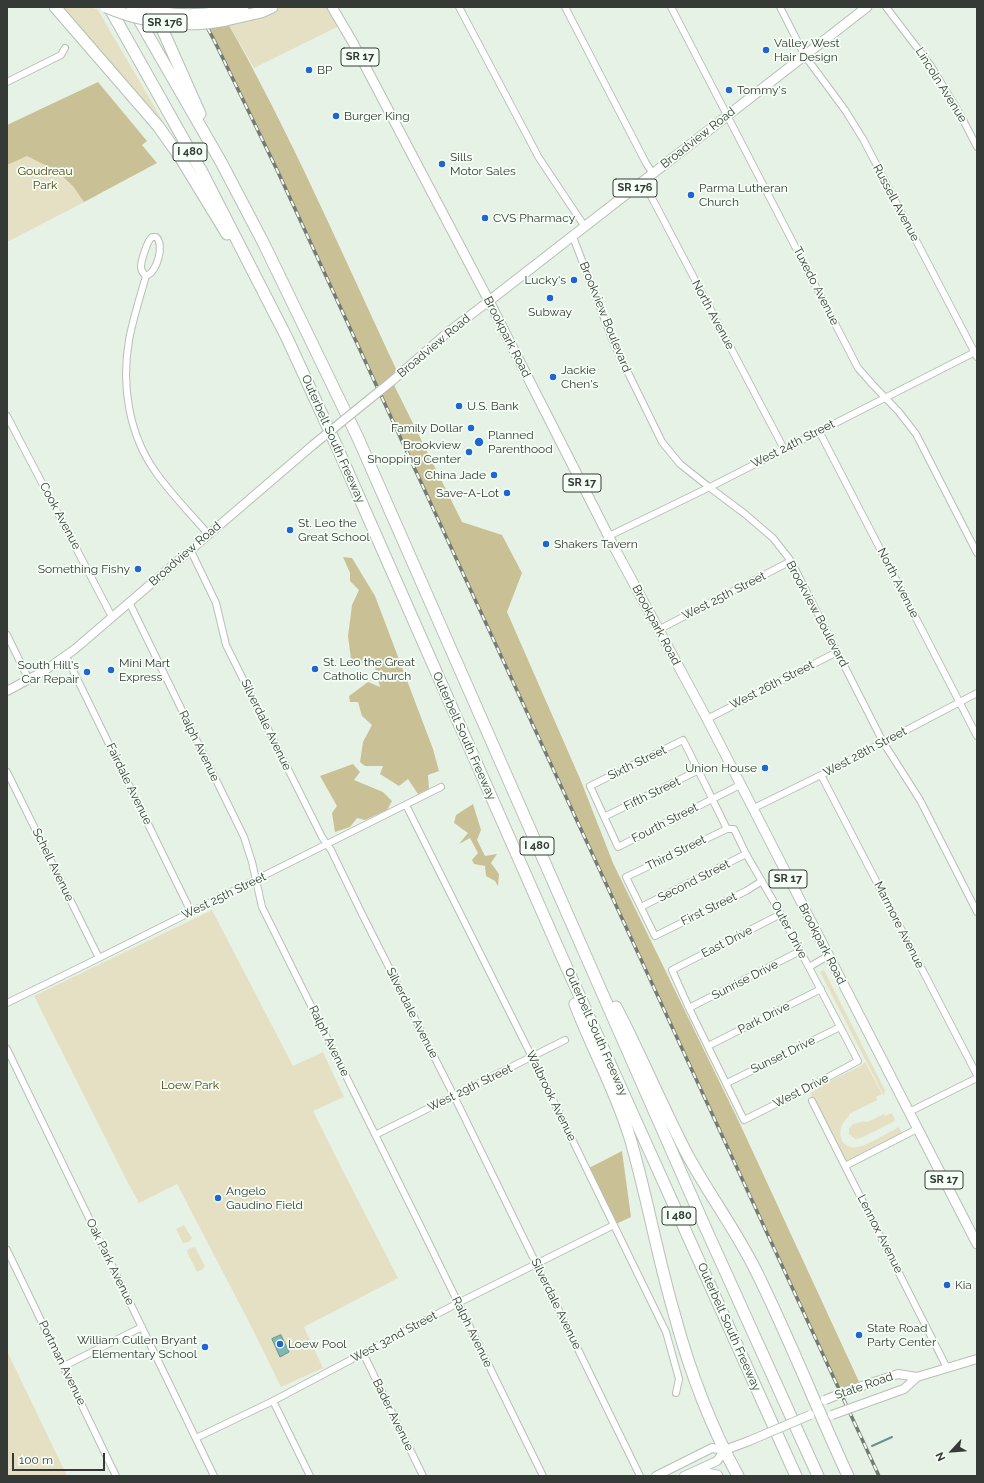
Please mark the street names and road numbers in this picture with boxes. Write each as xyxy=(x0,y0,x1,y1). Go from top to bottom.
road number: SR 176 xyxy=(143,14,187,32)
street label: Lincoln Avenue xyxy=(912,45,970,125)
road number: SR 17 xyxy=(341,48,379,66)
street label: Broadview Road xyxy=(658,104,738,172)
road number: I 480 xyxy=(173,143,207,161)
street label: Russell Avenue xyxy=(870,162,922,244)
road number: SR 176 xyxy=(613,179,657,197)
street label: Tuxedo Avenue xyxy=(790,244,842,328)
street label: Brookview Boulevard xyxy=(576,260,634,374)
street label: North Avenue xyxy=(689,278,737,352)
street label: Brookpark Road xyxy=(480,294,534,380)
street label: Broadview Road xyxy=(395,311,473,381)
street label: Outerbelt South Freeway xyxy=(298,373,368,505)
street label: West 24th Street xyxy=(749,417,837,471)
road number: SR 17 xyxy=(563,474,601,492)
street label: Cook Avenue xyxy=(36,480,84,552)
street label: Broadview Road xyxy=(146,519,224,589)
street label: North Avenue xyxy=(874,546,922,620)
street label: Brookview Boulevard xyxy=(783,559,851,669)
street label: West 25th Street xyxy=(680,569,768,623)
street label: Brookpark Road xyxy=(629,582,683,668)
street label: West 26th Street xyxy=(728,658,816,712)
street label: Outerbelt South Freeway xyxy=(429,670,499,802)
street label: Silverdale Avenue xyxy=(238,677,294,773)
street label: Ralph Avenue xyxy=(176,708,222,784)
street label: West 28th Street xyxy=(821,724,909,780)
street label: Fairdale Avenue xyxy=(103,741,155,827)
street label: Sixth Street xyxy=(605,743,669,783)
street label: Fifth Street xyxy=(621,774,683,814)
street label: Fourth Street xyxy=(629,800,701,846)
street label: Schell Avenue xyxy=(29,826,77,904)
street label: Third Street xyxy=(644,832,708,874)
road number: I 480 xyxy=(520,837,554,855)
street label: Second Street xyxy=(656,857,732,905)
street label: West 25th Street xyxy=(180,869,268,923)
road number: SR 17 xyxy=(769,870,807,888)
street label: Marmore Avenue xyxy=(871,879,927,971)
street label: First Street xyxy=(679,889,739,929)
street label: Outer Drive xyxy=(768,899,810,961)
street label: Brookpark Road xyxy=(795,901,849,987)
street label: East Drive xyxy=(699,923,755,961)
street label: Sunrise Drive xyxy=(709,957,781,1003)
street label: Silverdale Avenue xyxy=(383,965,441,1061)
street label: Outerbelt South Freeway xyxy=(561,966,631,1098)
street label: Park Drive xyxy=(736,999,792,1037)
street label: Ralph Avenue xyxy=(306,1003,352,1079)
street label: Sunset Drive xyxy=(748,1033,818,1077)
street label: Walbrook Avenue xyxy=(523,1048,579,1144)
street label: West 29th Street xyxy=(425,1061,515,1115)
street label: West Drive xyxy=(771,1071,831,1111)
road number: SR 17 xyxy=(925,1171,963,1189)
street label: Lennox Avenue xyxy=(854,1192,906,1276)
road number: I 480 xyxy=(662,1207,696,1225)
street label: Oak Park Avenue xyxy=(83,1216,137,1308)
street label: Silverdale Avenue xyxy=(528,1256,584,1352)
street label: Outerbelt South Freeway xyxy=(694,1261,764,1393)
street label: Ralph Avenue xyxy=(449,1294,495,1370)
street label: West 32nd Street xyxy=(349,1308,439,1366)
street label: Portman Avenue xyxy=(35,1318,89,1408)
street label: State Road xyxy=(833,1369,895,1403)
street label: Bader Avenue xyxy=(369,1377,417,1453)

